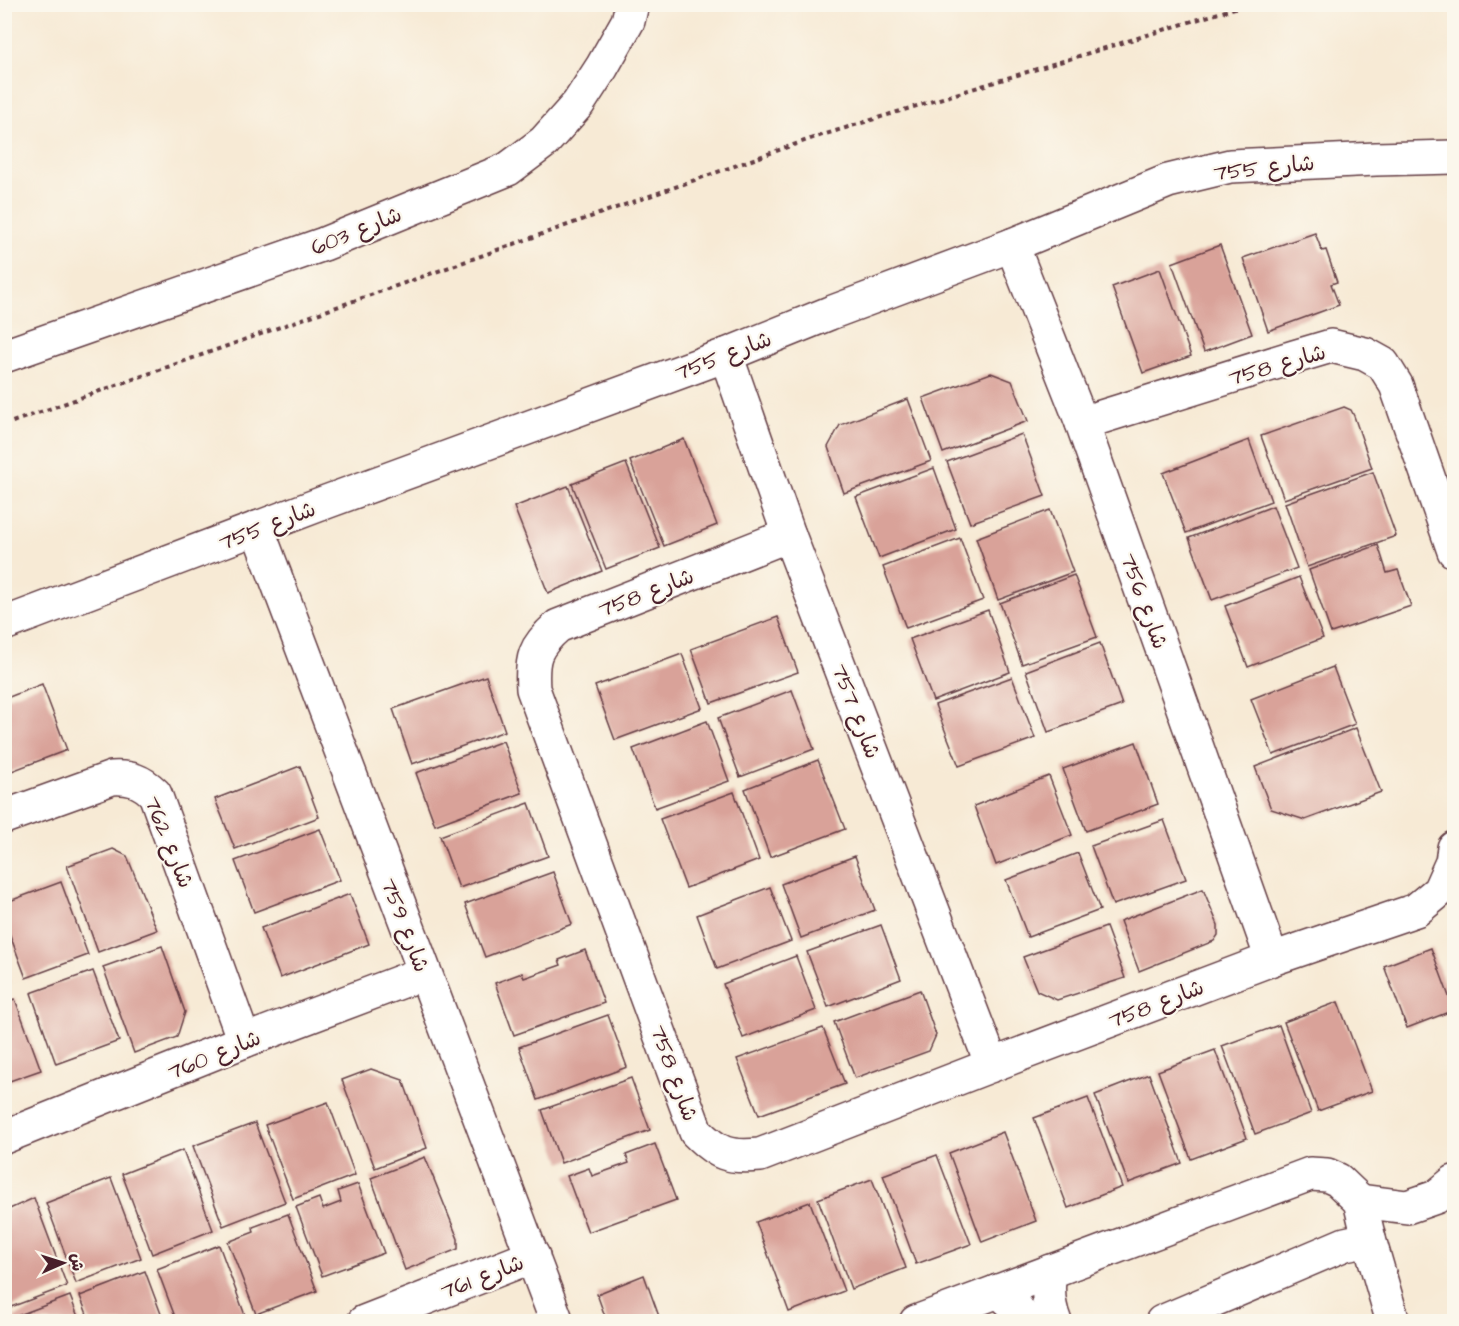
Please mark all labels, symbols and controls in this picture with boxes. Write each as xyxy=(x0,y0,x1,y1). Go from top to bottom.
street label: شارع 755 xyxy=(1212,148,1316,189)
street label: شارع 603 xyxy=(307,199,407,264)
street label: شارع 755 xyxy=(671,324,776,389)
street label: شارع 758 xyxy=(1225,337,1330,394)
street label: شارع 755 xyxy=(215,494,320,559)
street label: شارع 756 xyxy=(1112,550,1175,653)
street label: شارع 758 xyxy=(594,561,699,626)
street label: شارع 757 xyxy=(823,660,888,763)
street label: شارع 762 xyxy=(136,792,201,893)
street label: شارع 759 xyxy=(373,874,437,977)
street label: شارع 758 xyxy=(1104,972,1209,1037)
street label: شارع 758 xyxy=(642,1021,705,1126)
street label: شارع 760 xyxy=(163,1023,266,1088)
north arrow xyxy=(33,1233,93,1293)
street label: شارع 761 xyxy=(437,1247,529,1307)
text: ش xyxy=(66,1253,88,1272)

